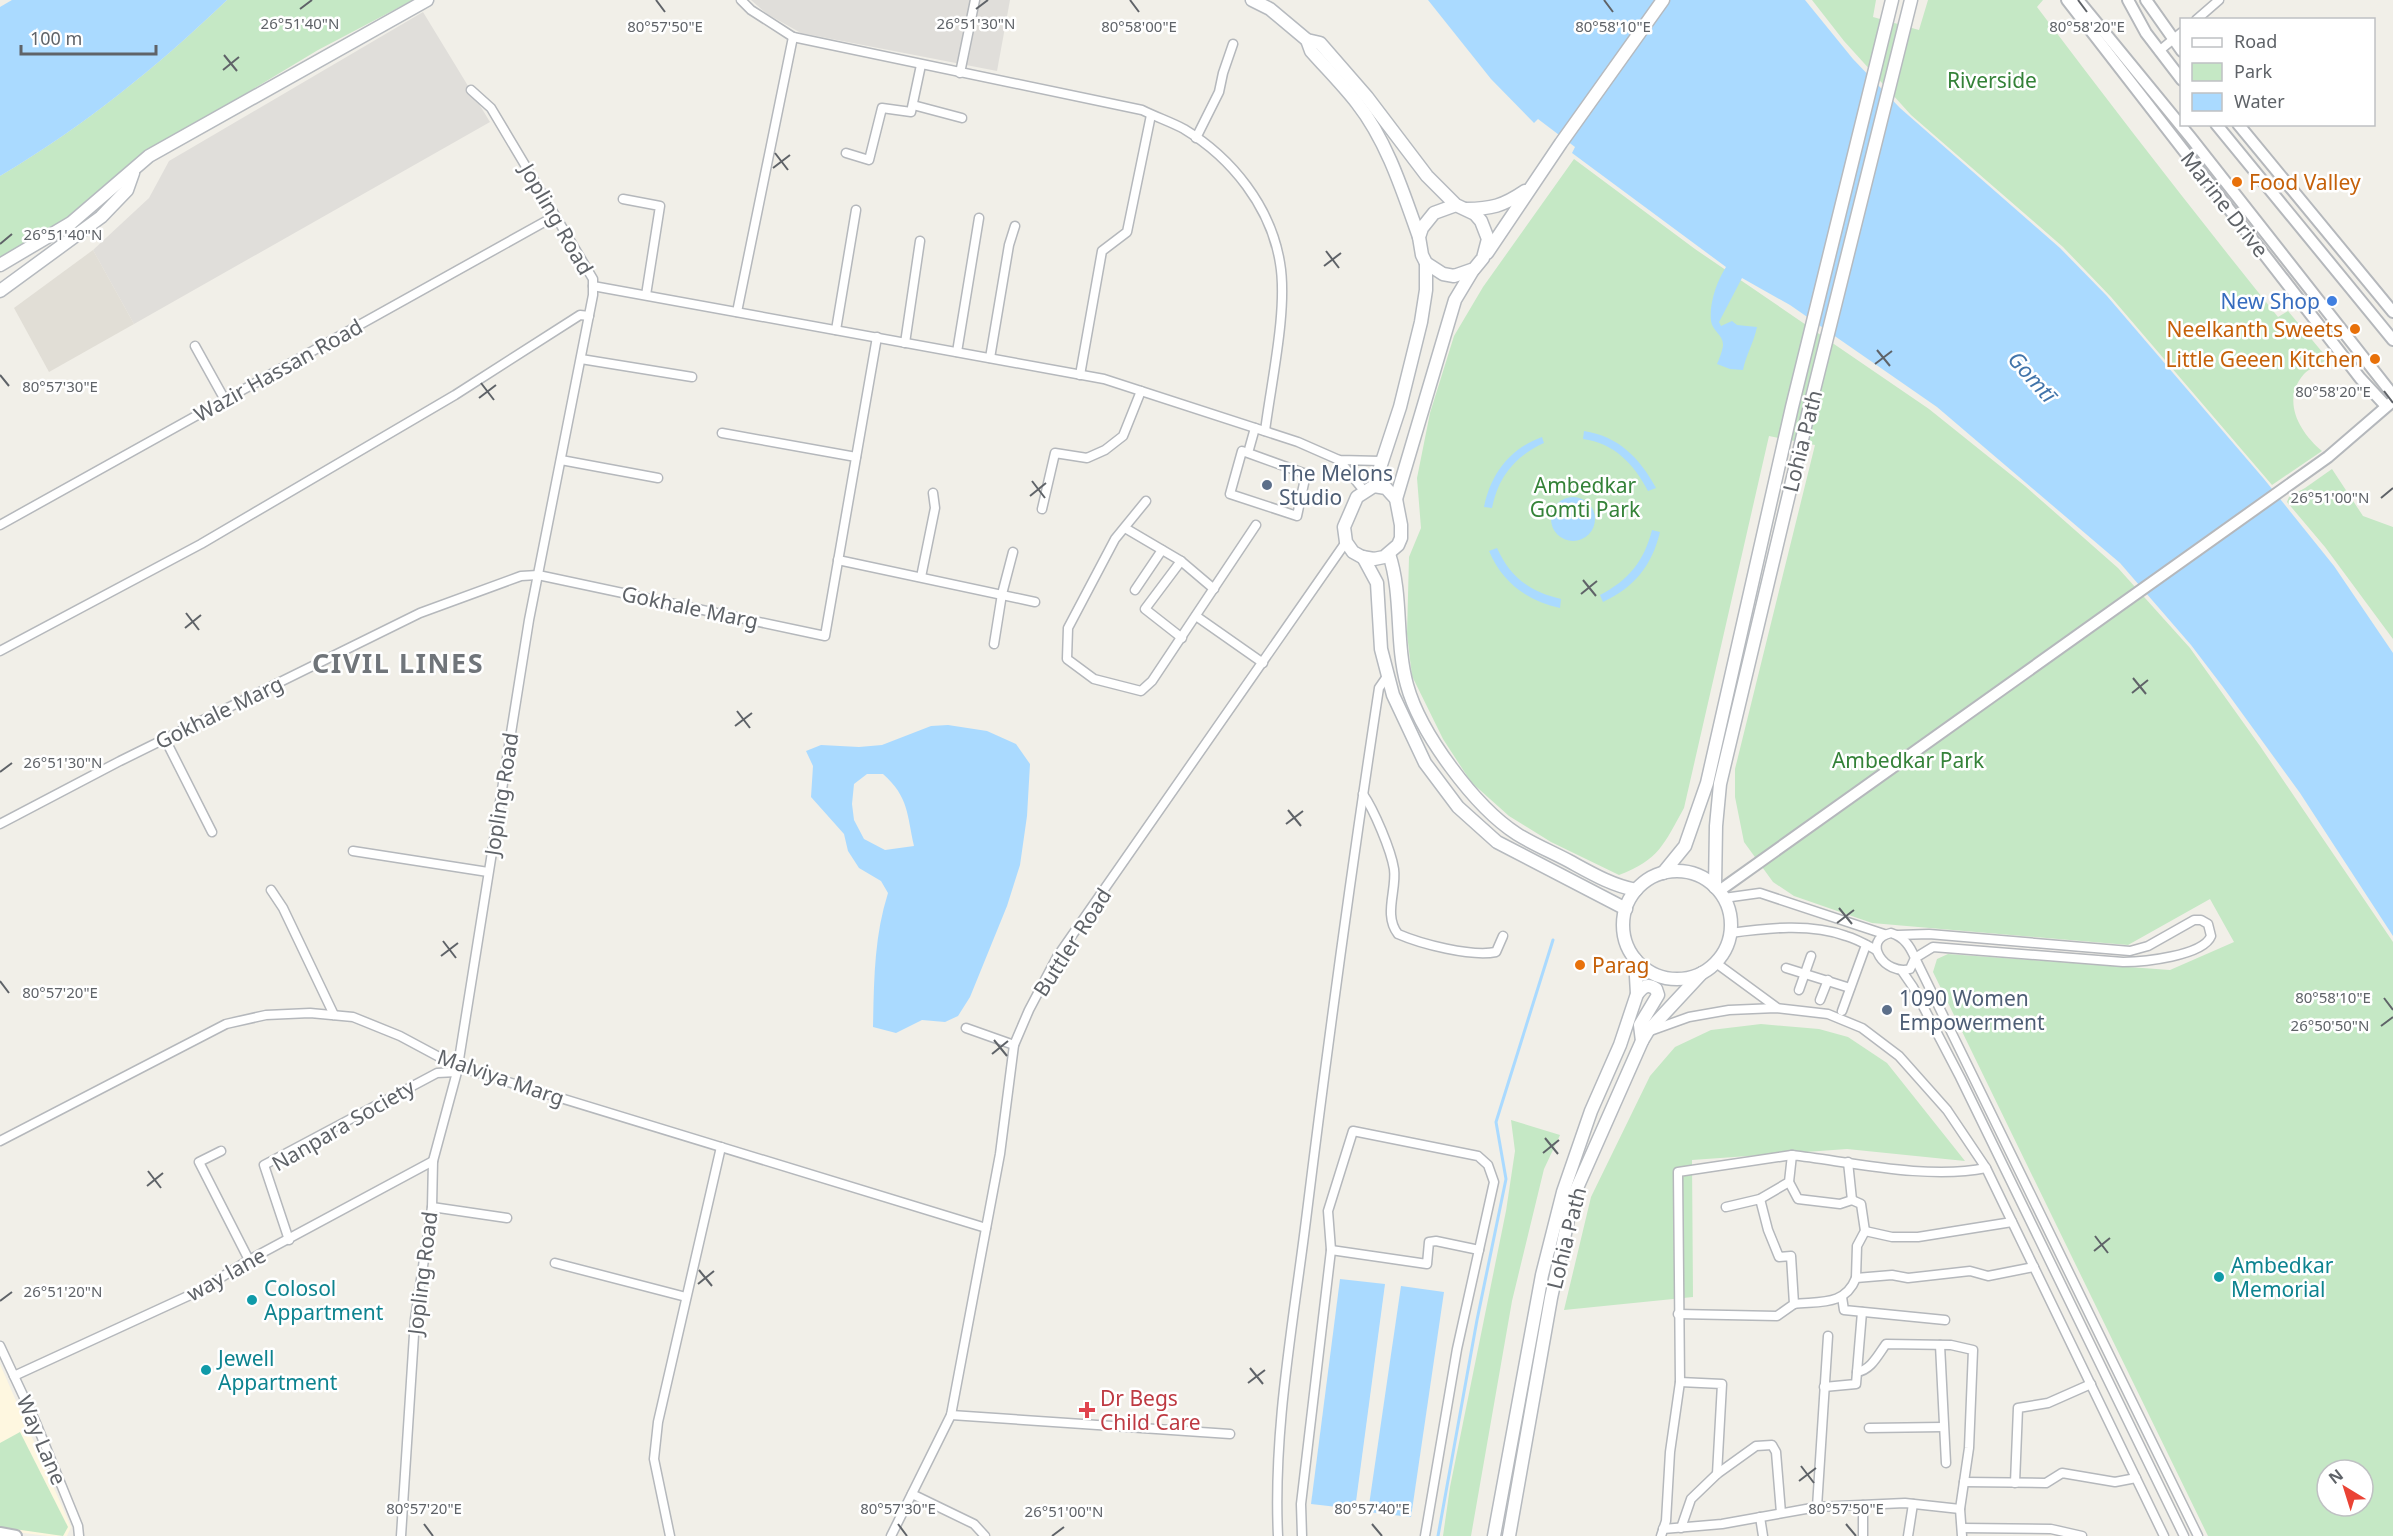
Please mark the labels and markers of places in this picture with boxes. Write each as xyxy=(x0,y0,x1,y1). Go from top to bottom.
place label: Food Valley xyxy=(2249,168,2361,196)
marker: Food Valley xyxy=(2230,175,2244,189)
place label: New Shop xyxy=(2221,287,2320,315)
marker: New Shop xyxy=(2325,294,2339,308)
place label: Neelkanth Sweets xyxy=(2167,315,2343,343)
marker: Neelkanth Sweets xyxy=(2348,322,2362,336)
place label: Little Geeen Kitchen xyxy=(2166,345,2363,373)
marker: Little Geeen Kitchen xyxy=(2368,352,2382,366)
place label: The Melons Studio xyxy=(1279,459,1393,511)
marker: The Melons Studio xyxy=(1260,478,1274,492)
place label: Parag xyxy=(1592,951,1649,979)
marker: Parag xyxy=(1573,958,1587,972)
place label: 1090 Women Empowerment xyxy=(1899,984,2045,1036)
marker: 1090 Women Empowerment xyxy=(1880,1003,1894,1017)
place label: Ambedkar Memorial xyxy=(2231,1251,2334,1303)
marker: Ambedkar Memorial xyxy=(2212,1270,2226,1284)
place label: Colosol Appartment xyxy=(264,1274,384,1326)
marker: Colosol Appartment xyxy=(245,1293,259,1307)
place label: Jewell Appartment xyxy=(216,1344,338,1396)
marker: Jewell Appartment xyxy=(199,1363,213,1377)
place label: Dr Begs Child Care xyxy=(1100,1384,1201,1436)
marker: Dr Begs Child Care xyxy=(1078,1401,1096,1419)

